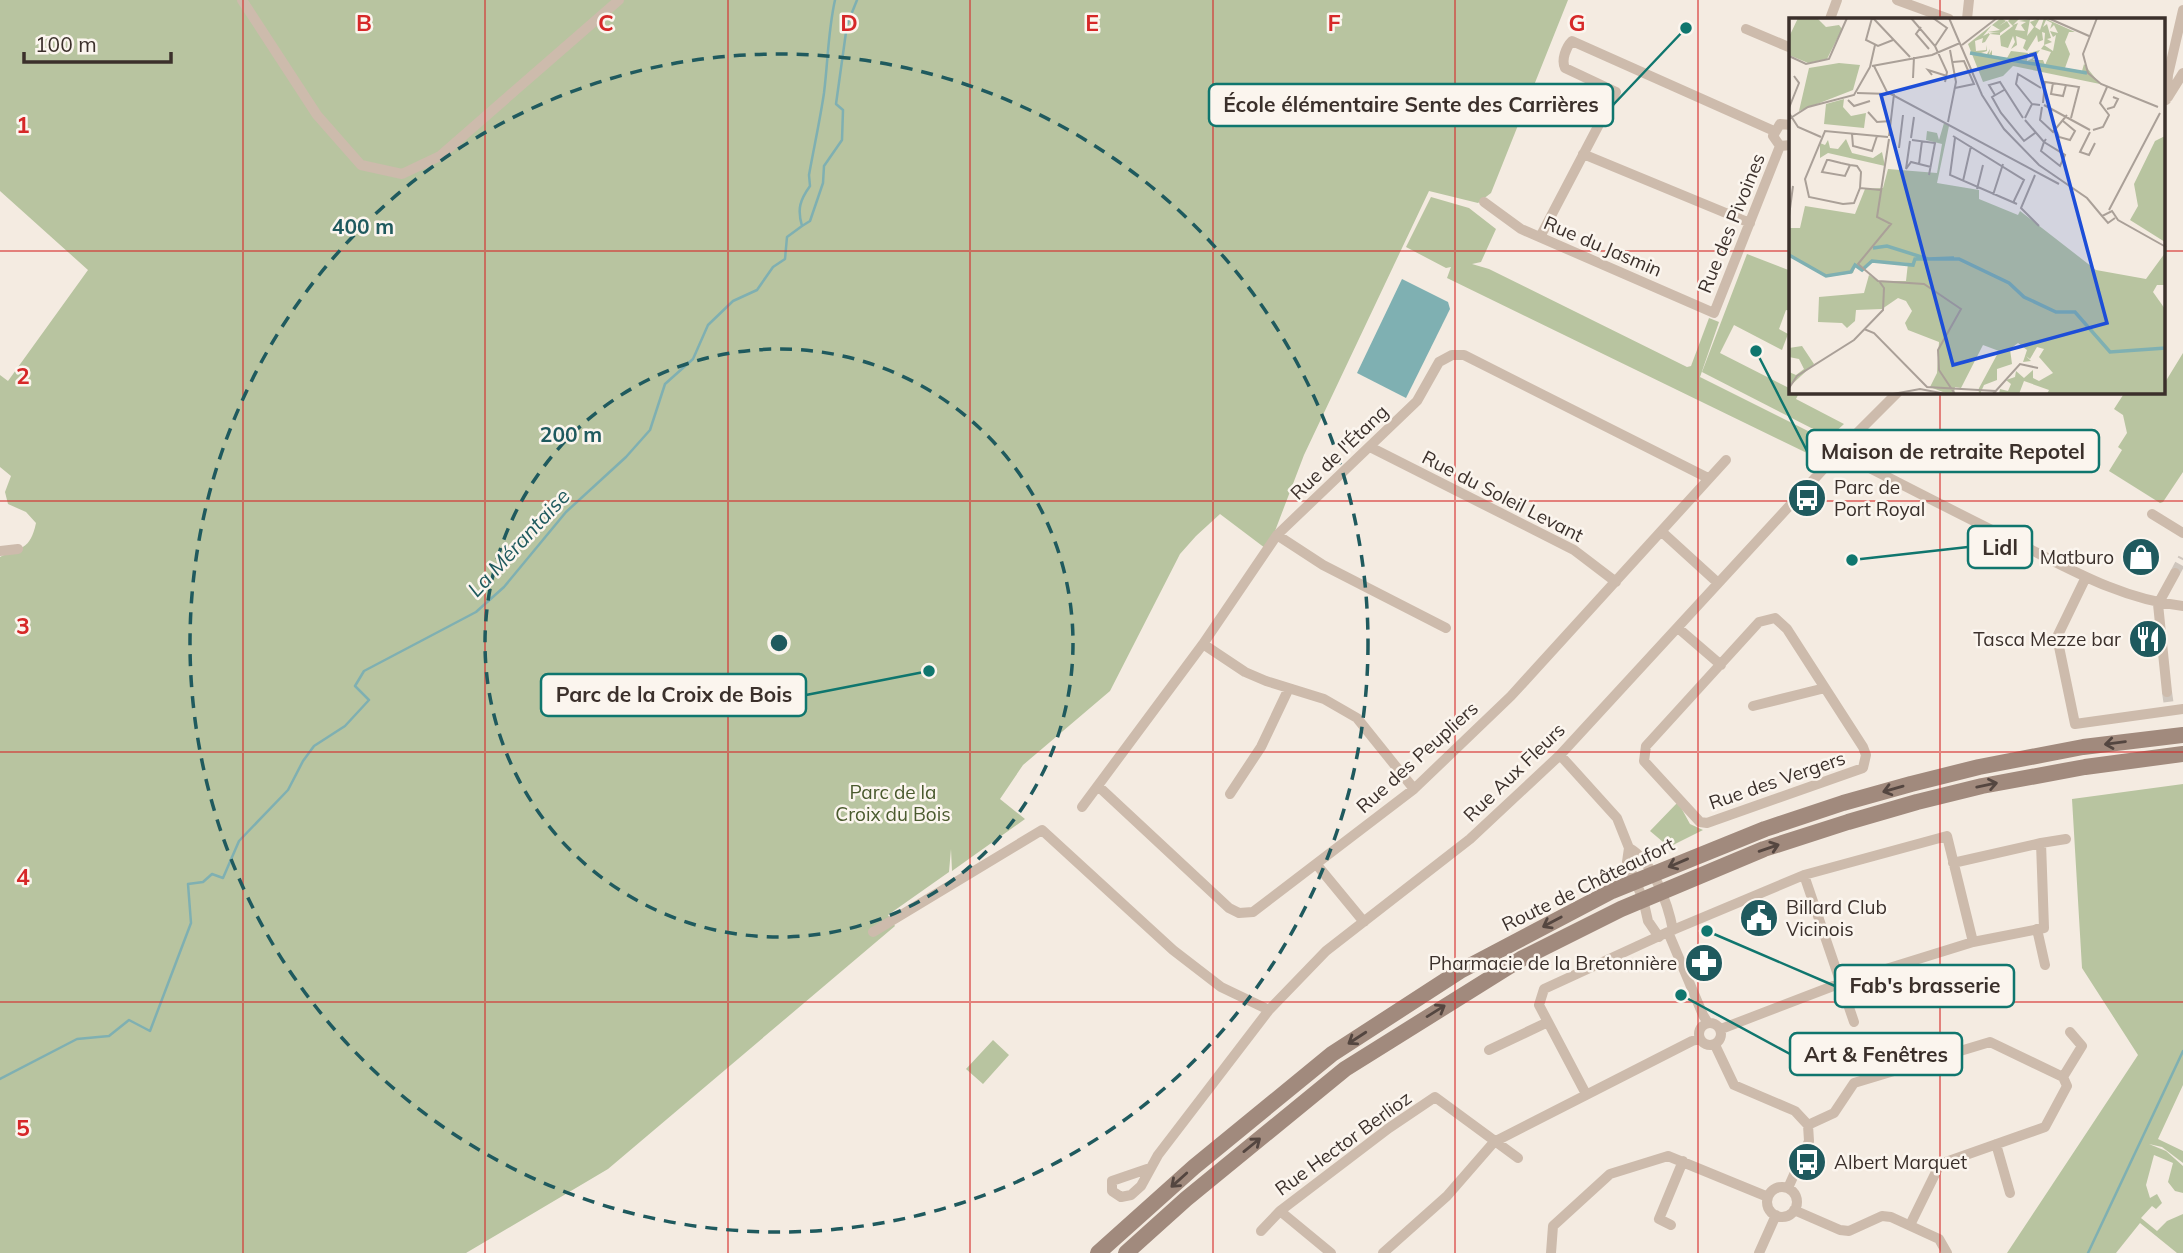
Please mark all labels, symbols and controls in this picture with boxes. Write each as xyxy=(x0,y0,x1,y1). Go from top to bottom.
text: B xyxy=(356,8,372,37)
text: C xyxy=(598,8,614,37)
text: D xyxy=(840,8,858,37)
text: E xyxy=(1085,8,1099,37)
text: F xyxy=(1327,8,1341,37)
text: G xyxy=(1568,8,1586,37)
inset map xyxy=(1789,18,2166,394)
scale bar xyxy=(24,21,172,65)
text: 100 m xyxy=(35,31,97,57)
callout: École élémentaire Sente des Carrières xyxy=(1209,84,1613,126)
text: École élémentaire Sente des Carrières xyxy=(1223,91,1599,117)
text: 1 xyxy=(16,110,30,139)
street label: Rue des Pivoines xyxy=(1692,150,1770,296)
street label: Rue du Jasmin xyxy=(1540,210,1666,282)
text: 400 m xyxy=(332,213,394,239)
text: 2 xyxy=(16,361,30,390)
street label: Rue de l'Étang xyxy=(1285,399,1393,505)
text: 200 m xyxy=(540,421,602,447)
callout: Maison de retraite Repotel xyxy=(1807,430,2099,472)
text: Maison de retraite Repotel xyxy=(1821,438,2085,464)
street label: Rue du Soleil Levant xyxy=(1418,445,1588,547)
place label: Parc de Port Royal xyxy=(1834,475,1925,521)
bus stop icon: Parc de Port Royal xyxy=(1786,477,1828,519)
water label: La Mérantaise xyxy=(462,483,575,602)
callout: Lidl xyxy=(1968,526,2032,568)
text: Lidl xyxy=(1982,534,2018,560)
shop icon: Matburo xyxy=(2120,536,2162,578)
place label: Matburo xyxy=(2040,545,2114,569)
text: 3 xyxy=(16,611,30,640)
restaurant icon: Tasca Mezze bar xyxy=(2127,618,2169,660)
place label: Tasca Mezze bar xyxy=(1973,627,2121,651)
centre of rings xyxy=(767,631,791,655)
callout: Parc de la Croix de Bois xyxy=(541,674,806,716)
text: Parc de la Croix de Bois xyxy=(556,681,792,707)
street label: Rue des Peupliers xyxy=(1351,696,1483,818)
street label: Rue Aux Fleurs xyxy=(1458,717,1570,827)
one-way arrow xyxy=(2104,736,2127,749)
street label: Rue des Vergers xyxy=(1706,745,1848,815)
one-way arrow xyxy=(1975,778,1998,792)
park label: Parc de la Croix du Bois xyxy=(835,780,951,826)
one-way arrow xyxy=(1882,783,1904,796)
street label: Route de Châteaufort xyxy=(1498,832,1679,936)
one-way arrow xyxy=(1758,841,1780,854)
one-way arrow xyxy=(1667,857,1689,870)
text: 4 xyxy=(16,862,30,891)
place label: Billard Club Vicinois xyxy=(1786,895,1887,941)
public building icon: Billard Club Vicinois xyxy=(1738,897,1780,939)
one-way arrow xyxy=(1543,916,1563,930)
pharmacy icon: Pharmacie de la Bretonnière xyxy=(1683,942,1725,984)
place label: Pharmacie de la Bretonnière xyxy=(1429,951,1677,975)
callout: Fab's brasserie xyxy=(1835,965,2014,1007)
text: Fab's brasserie xyxy=(1850,972,2001,998)
one-way arrow xyxy=(1426,1004,1445,1019)
one-way arrow xyxy=(1347,1031,1367,1045)
callout: Art & Fenêtres xyxy=(1790,1033,1962,1075)
text: Art & Fenêtres xyxy=(1804,1041,1948,1067)
street label: Rue Hector Berlioz xyxy=(1270,1085,1416,1201)
text: 5 xyxy=(16,1113,30,1142)
one-way arrow xyxy=(1243,1137,1261,1152)
bus stop icon: Albert Marquet xyxy=(1786,1141,1828,1183)
place label: Albert Marquet xyxy=(1834,1150,1967,1174)
one-way arrow xyxy=(1171,1172,1189,1188)

